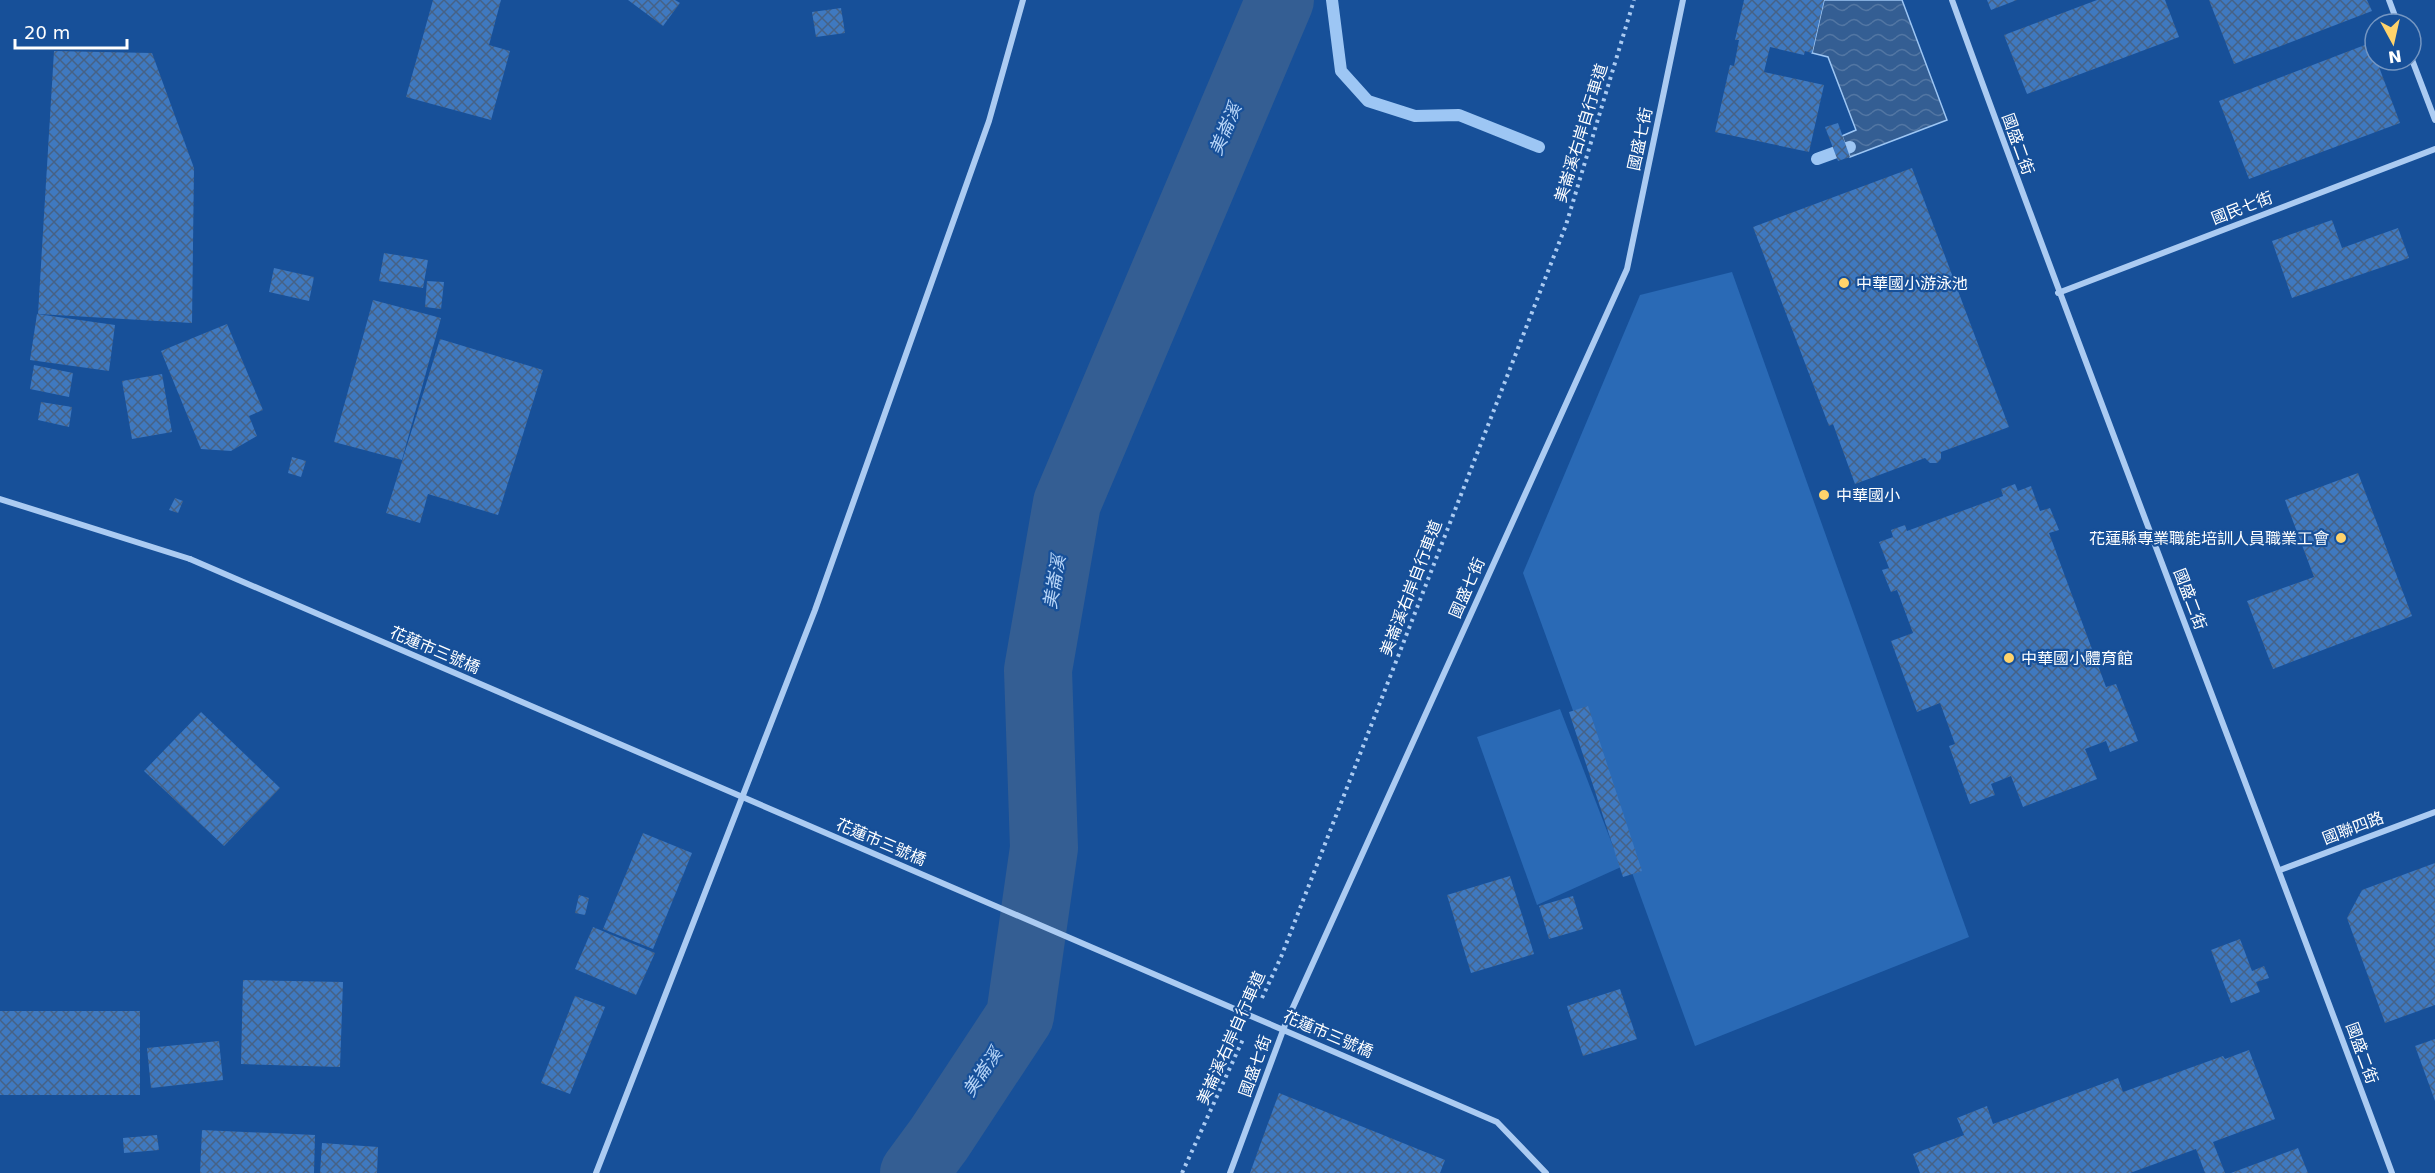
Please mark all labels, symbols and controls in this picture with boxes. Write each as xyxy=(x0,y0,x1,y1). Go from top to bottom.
scale bar xyxy=(15,12,128,50)
north arrow xyxy=(2363,12,2423,72)
text: 20 m xyxy=(24,22,70,43)
text: N xyxy=(2387,46,2403,67)
street label: 美崙溪右岸自行車道 xyxy=(1551,61,1611,205)
water label: 美崙溪 xyxy=(1205,97,1246,158)
street label: 國盛七街 xyxy=(1624,106,1656,172)
street label: 國盛二街 xyxy=(1998,111,2038,177)
street label: 國民七街 xyxy=(2209,188,2275,228)
place label: 中華國小游泳池 xyxy=(1856,274,1968,293)
marker: 中華國小游泳池 xyxy=(1837,276,1851,290)
place label: 中華國小 xyxy=(1836,486,1900,505)
marker: 中華國小 xyxy=(1817,488,1831,502)
street label: 美崙溪右岸自行車道 xyxy=(1376,517,1446,659)
place label: 花蓮縣專業職能培訓人員職業工會 xyxy=(2089,529,2329,548)
marker: 花蓮縣專業職能培訓人員職業工會 xyxy=(2334,531,2348,545)
water label: 美崙溪 xyxy=(1039,551,1070,610)
street label: 國盛七街 xyxy=(1445,555,1489,621)
street label: 國盛二街 xyxy=(2170,566,2210,632)
street label: 花蓮市三號橋 xyxy=(387,622,483,678)
place label: 中華國小體育館 xyxy=(2021,649,2133,668)
marker: 中華國小體育館 xyxy=(2002,651,2016,665)
street label: 國聯四路 xyxy=(2320,808,2386,848)
street label: 花蓮市三號橋 xyxy=(833,814,929,870)
street label: 美崙溪右岸自行車道 xyxy=(1193,968,1269,1108)
street label: 花蓮市三號橋 xyxy=(1280,1006,1376,1062)
street label: 國盛二街 xyxy=(2342,1020,2382,1086)
street label: 國盛七街 xyxy=(1235,1033,1275,1099)
water label: 美崙溪 xyxy=(958,1041,1007,1100)

